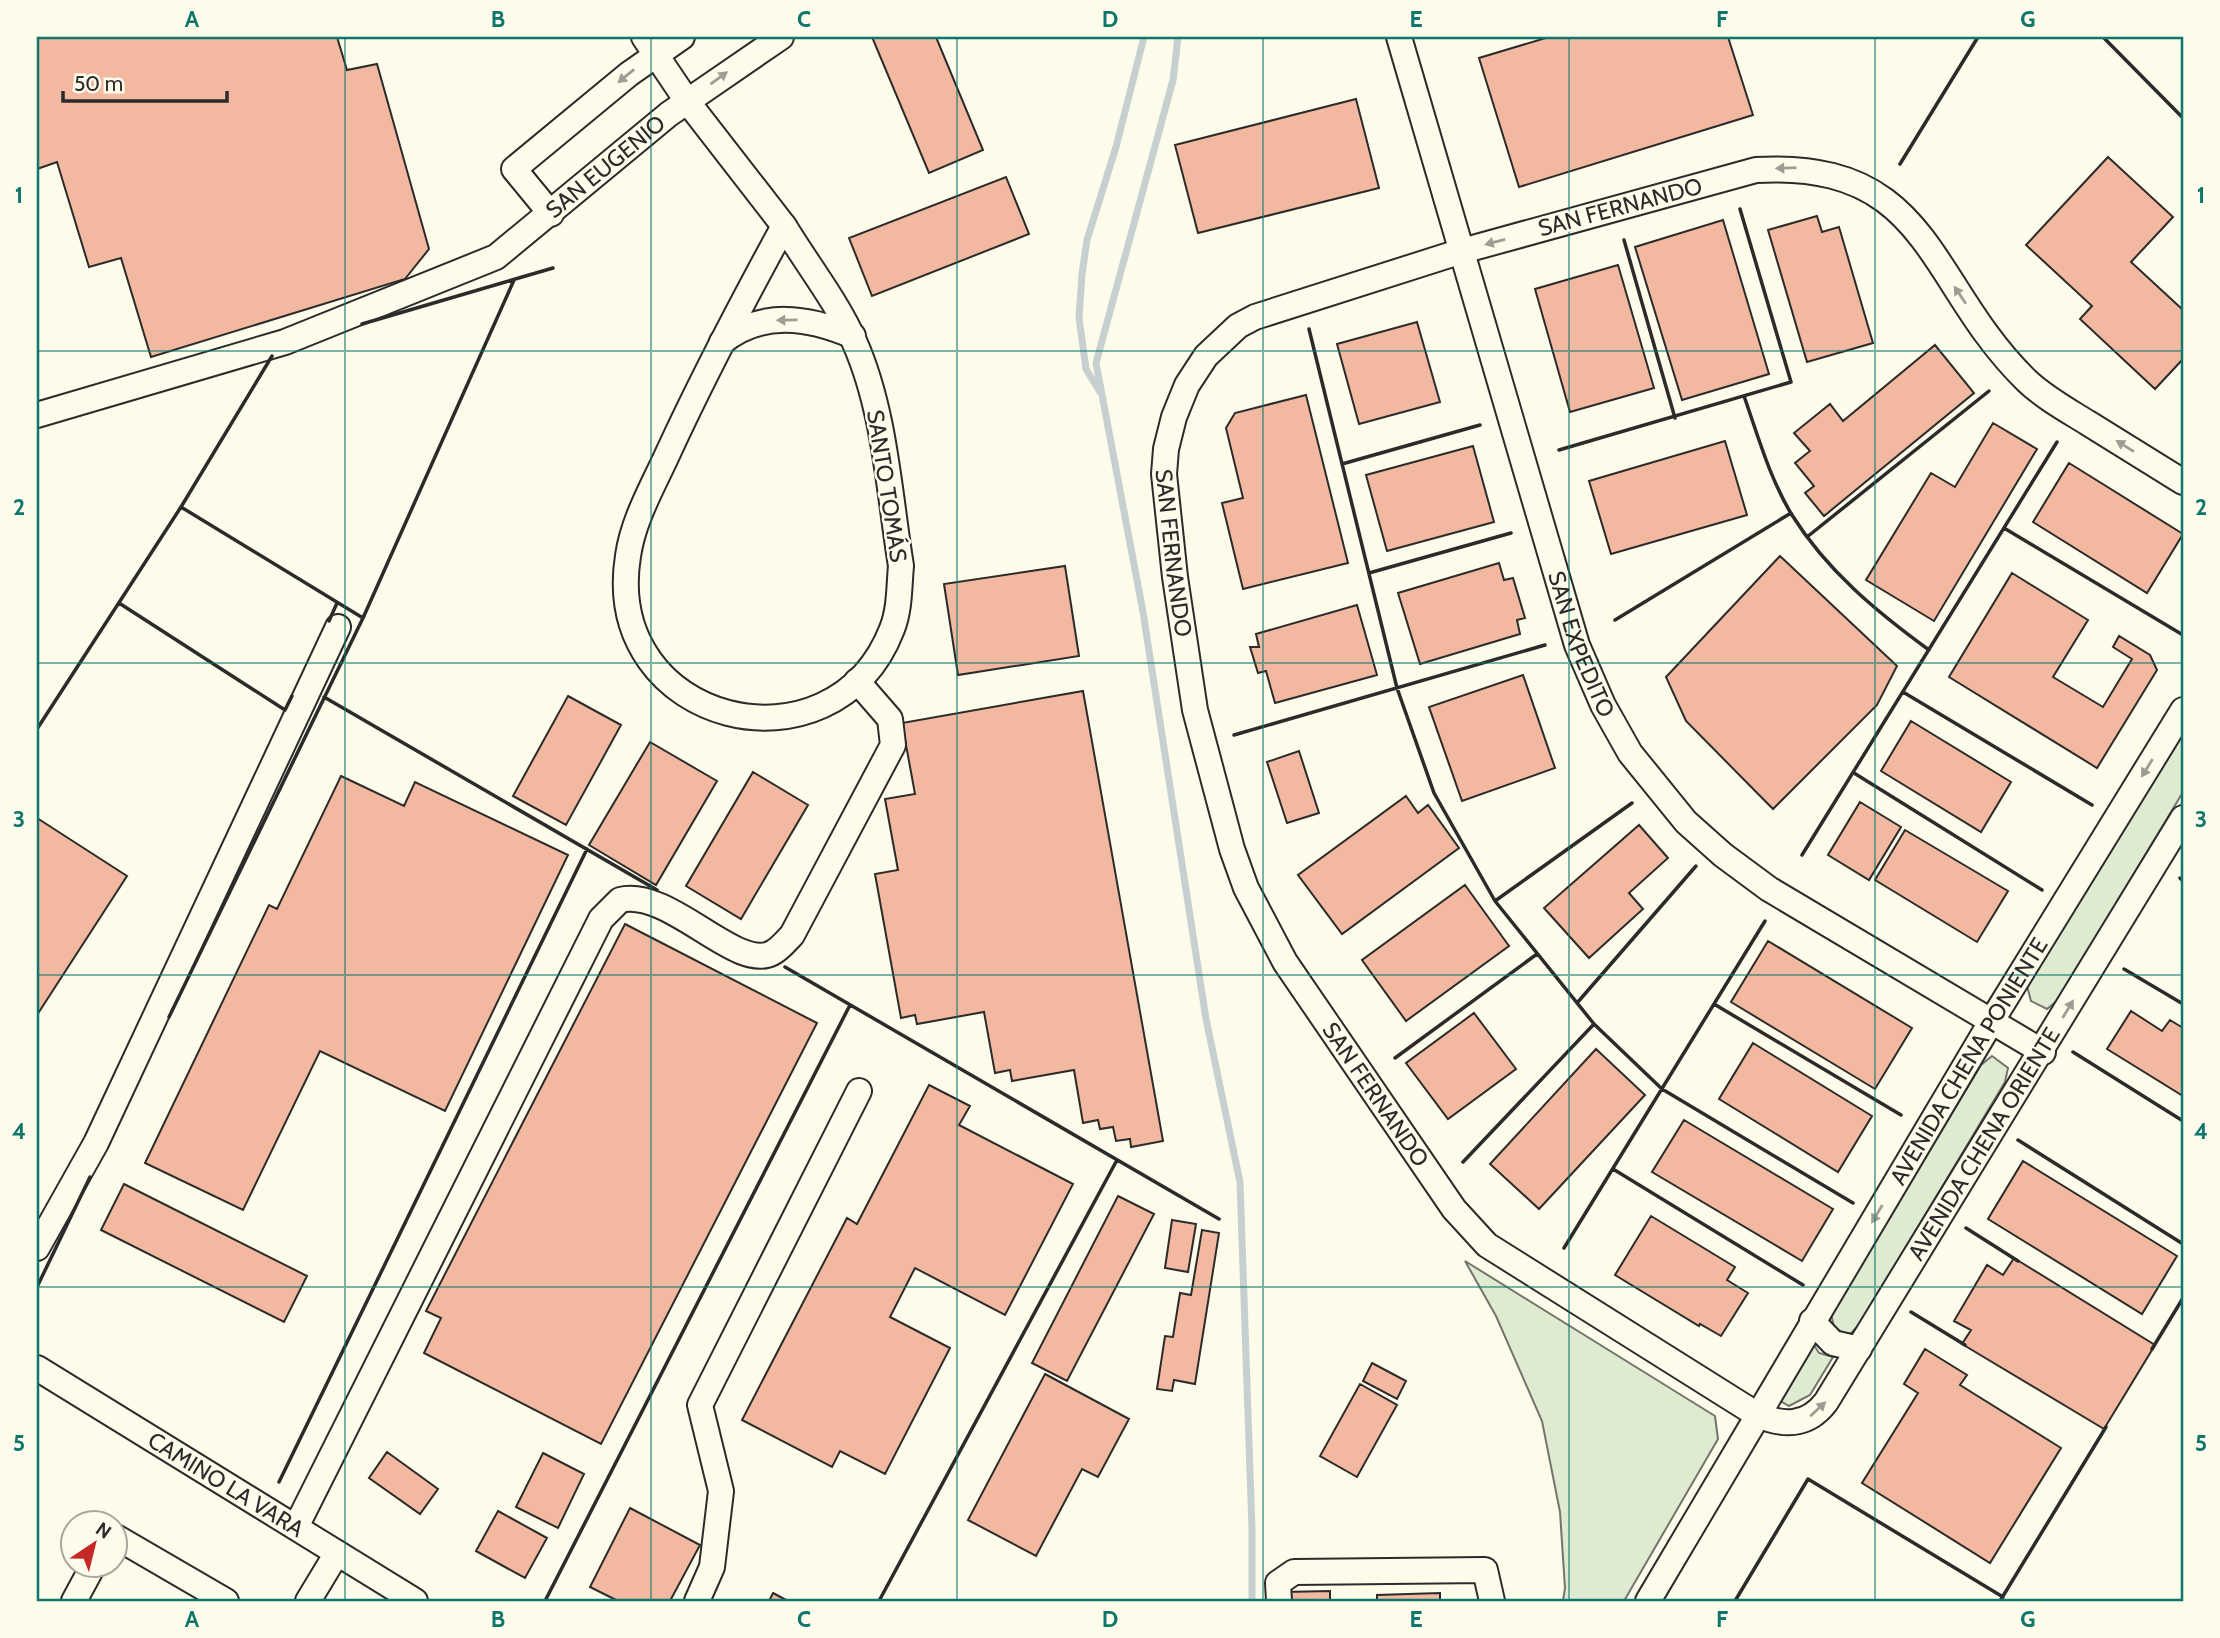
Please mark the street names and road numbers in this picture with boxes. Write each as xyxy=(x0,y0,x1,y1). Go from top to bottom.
street label: SAN EUGENIO xyxy=(540,109,671,224)
street label: SAN FERNANDO xyxy=(1535,172,1705,242)
street label: SANTO TOMÁS xyxy=(861,408,914,564)
street label: SAN FERNANDO xyxy=(1150,468,1198,639)
street label: SAN EXPEDITO xyxy=(1542,568,1621,722)
street label: AVENIDA CHENA PONIENTE xyxy=(1884,932,2054,1190)
street label: SAN FERNANDO xyxy=(1316,1017,1435,1172)
street label: AVENIDA CHENA ORIENTE xyxy=(1902,1022,2066,1265)
street label: CAMINO LA VARA xyxy=(143,1426,309,1543)

